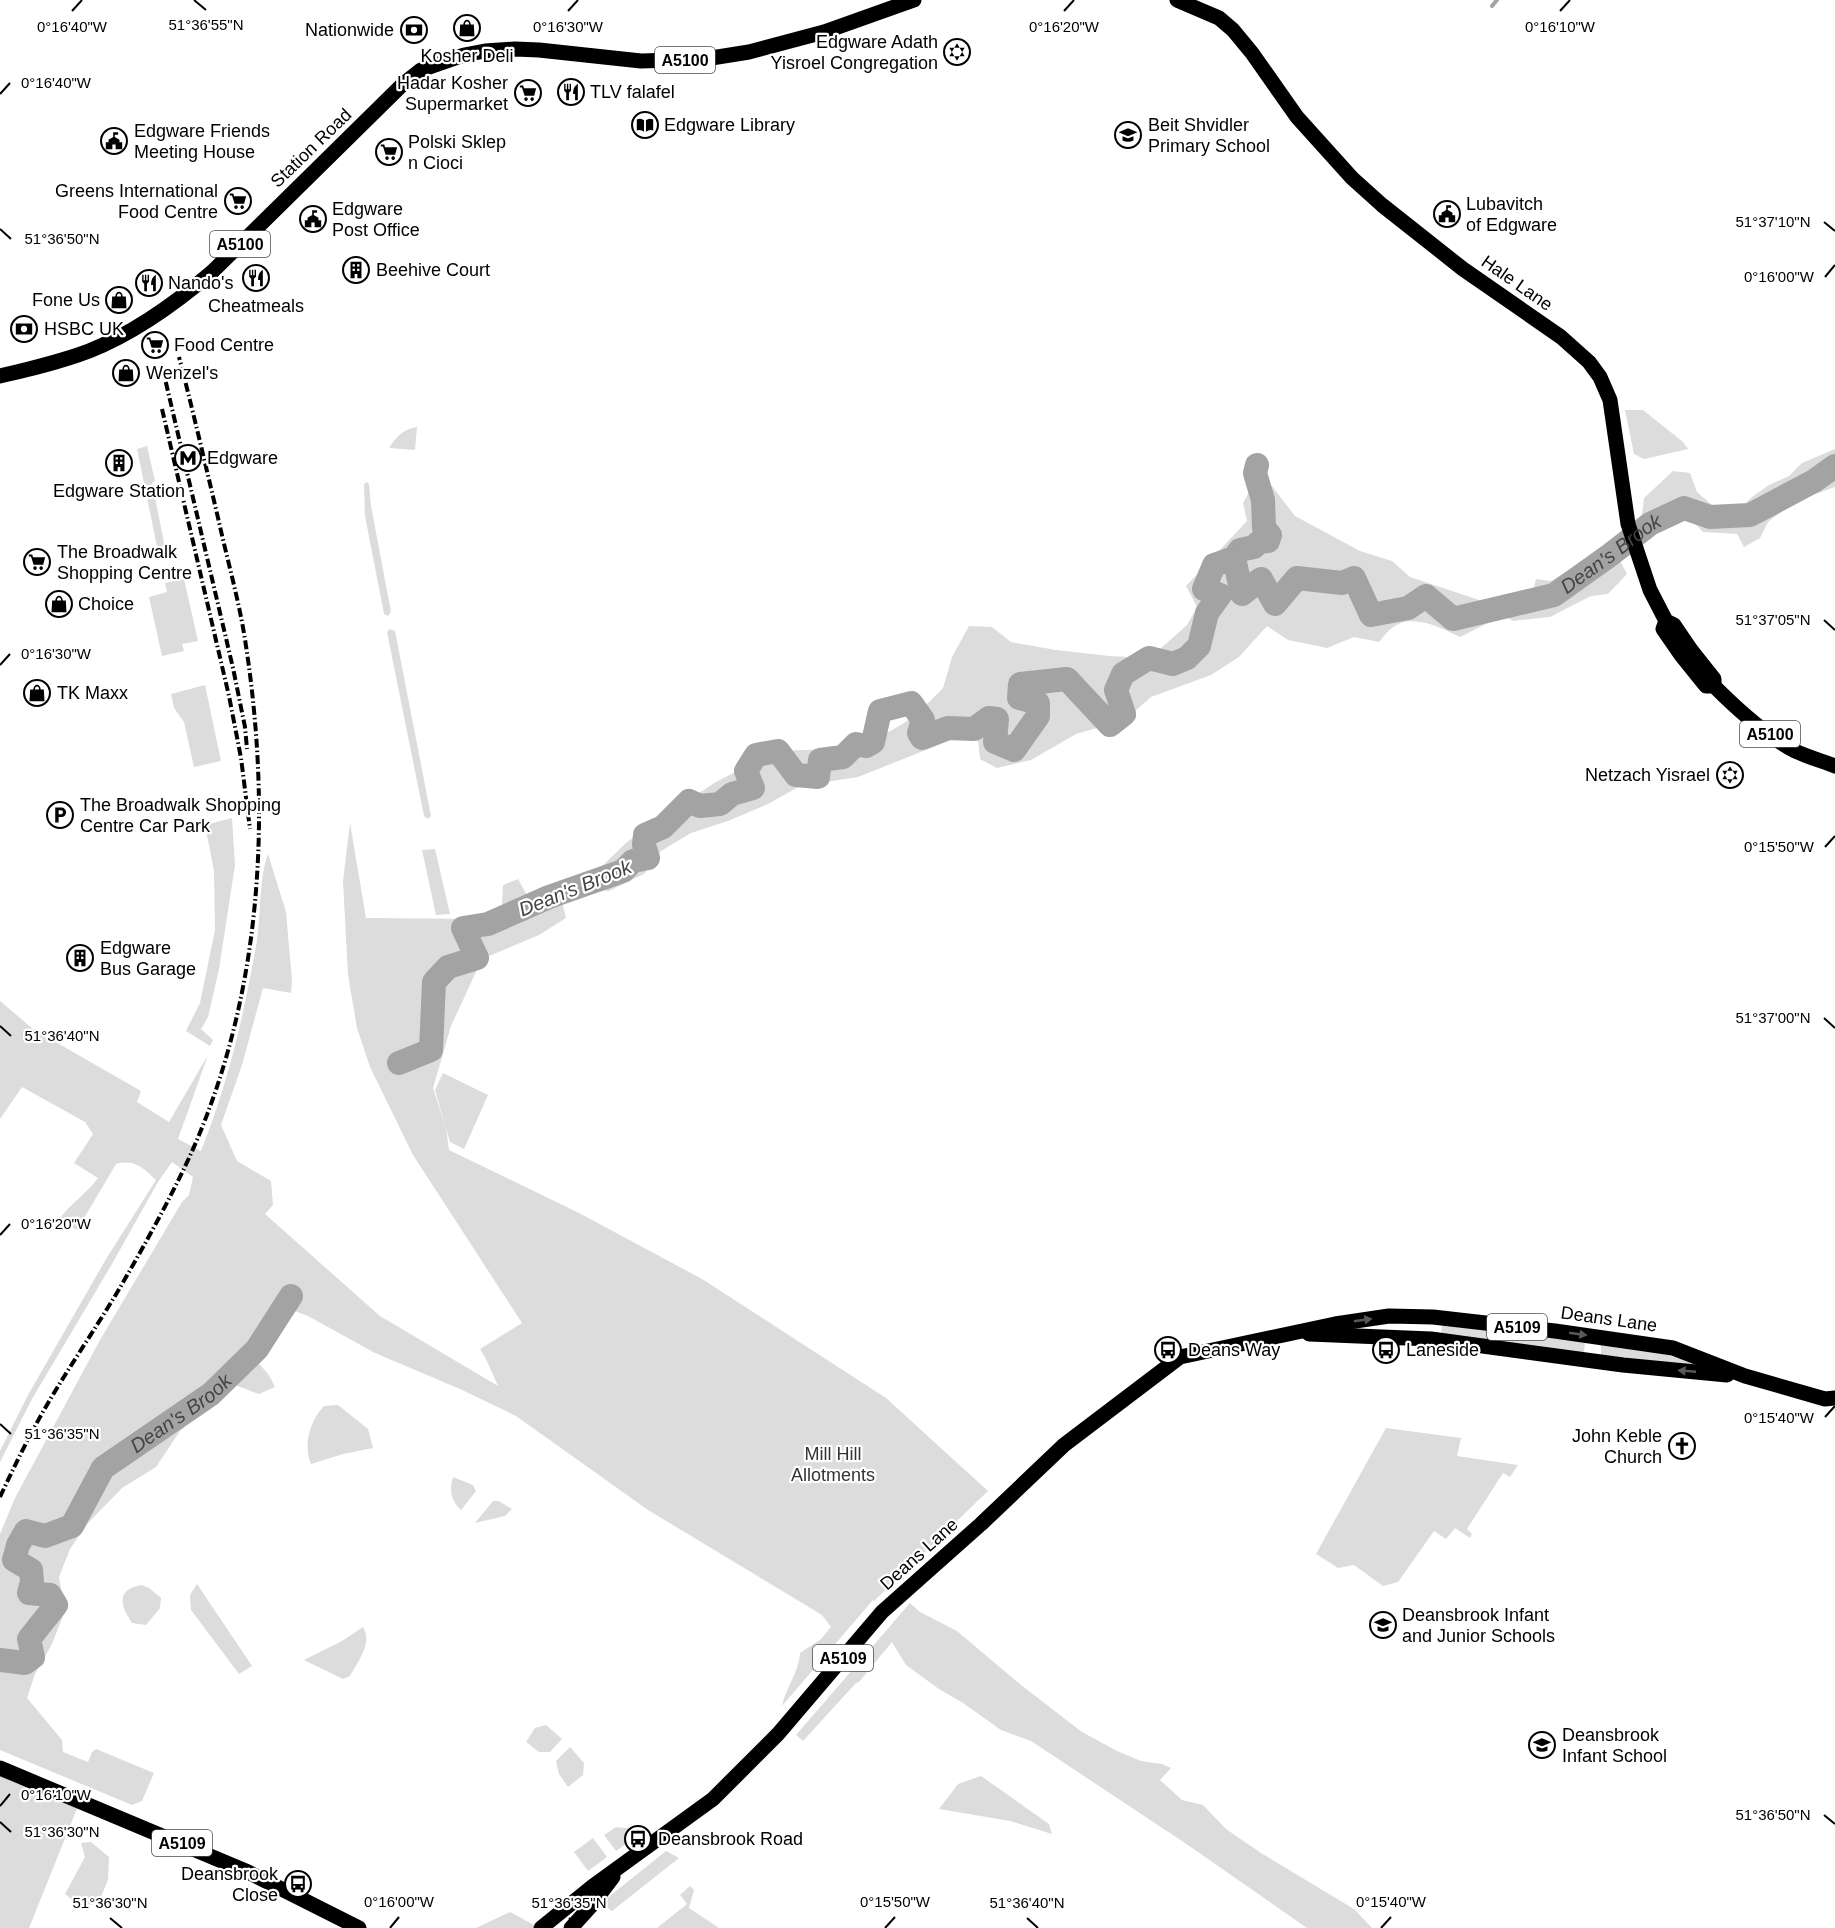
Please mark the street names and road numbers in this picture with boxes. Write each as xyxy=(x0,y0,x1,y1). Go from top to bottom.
road number: A5100 xyxy=(655,47,715,73)
street label: Station Road xyxy=(267,105,355,191)
road number: A5100 xyxy=(210,231,270,257)
street label: Hale Lane xyxy=(1478,251,1556,315)
road number: A5100 xyxy=(1740,721,1800,747)
street label: Deans Lane xyxy=(1560,1302,1658,1336)
road number: A5109 xyxy=(1487,1314,1547,1340)
street label: Deans Lane xyxy=(876,1514,962,1594)
road number: A5109 xyxy=(813,1645,873,1671)
road number: A5109 xyxy=(152,1830,212,1856)

